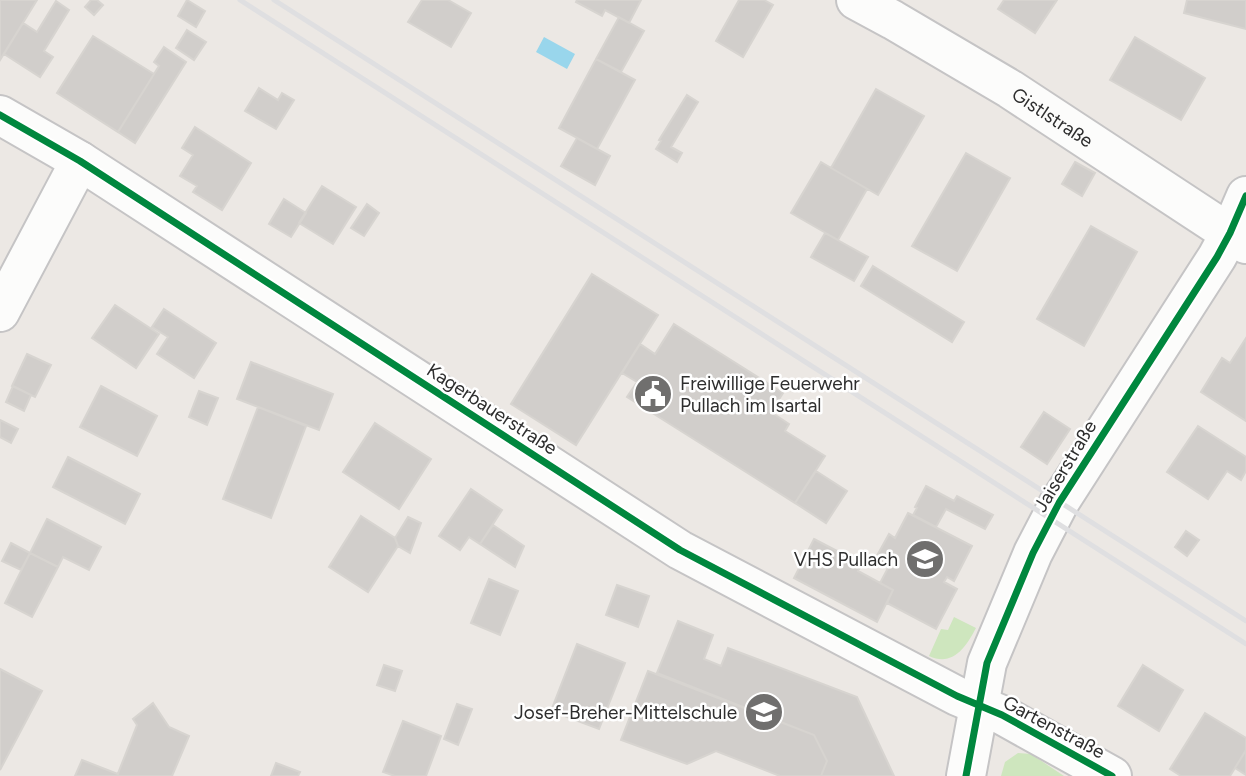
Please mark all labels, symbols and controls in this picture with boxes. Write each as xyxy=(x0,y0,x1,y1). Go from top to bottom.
street label: Gistlstraße xyxy=(1008,82,1098,152)
street label: Kagerbauerstraße xyxy=(423,358,561,460)
place label: Freiwillige Feuerwehr Pullach im Isartal xyxy=(680,372,860,417)
public building icon: Freiwillige Feuerwehr Pullach im Isartal xyxy=(632,373,674,415)
street label: Jaiserstraße xyxy=(1029,416,1101,516)
school or university icon: VHS Pullach xyxy=(904,538,946,580)
place label: VHS Pullach xyxy=(794,548,898,571)
school or university icon: Josef-Breher-Mittelschule xyxy=(743,691,785,733)
street label: Gartenstraße xyxy=(999,691,1109,763)
place label: Josef-Breher-Mittelschule xyxy=(514,701,737,724)

